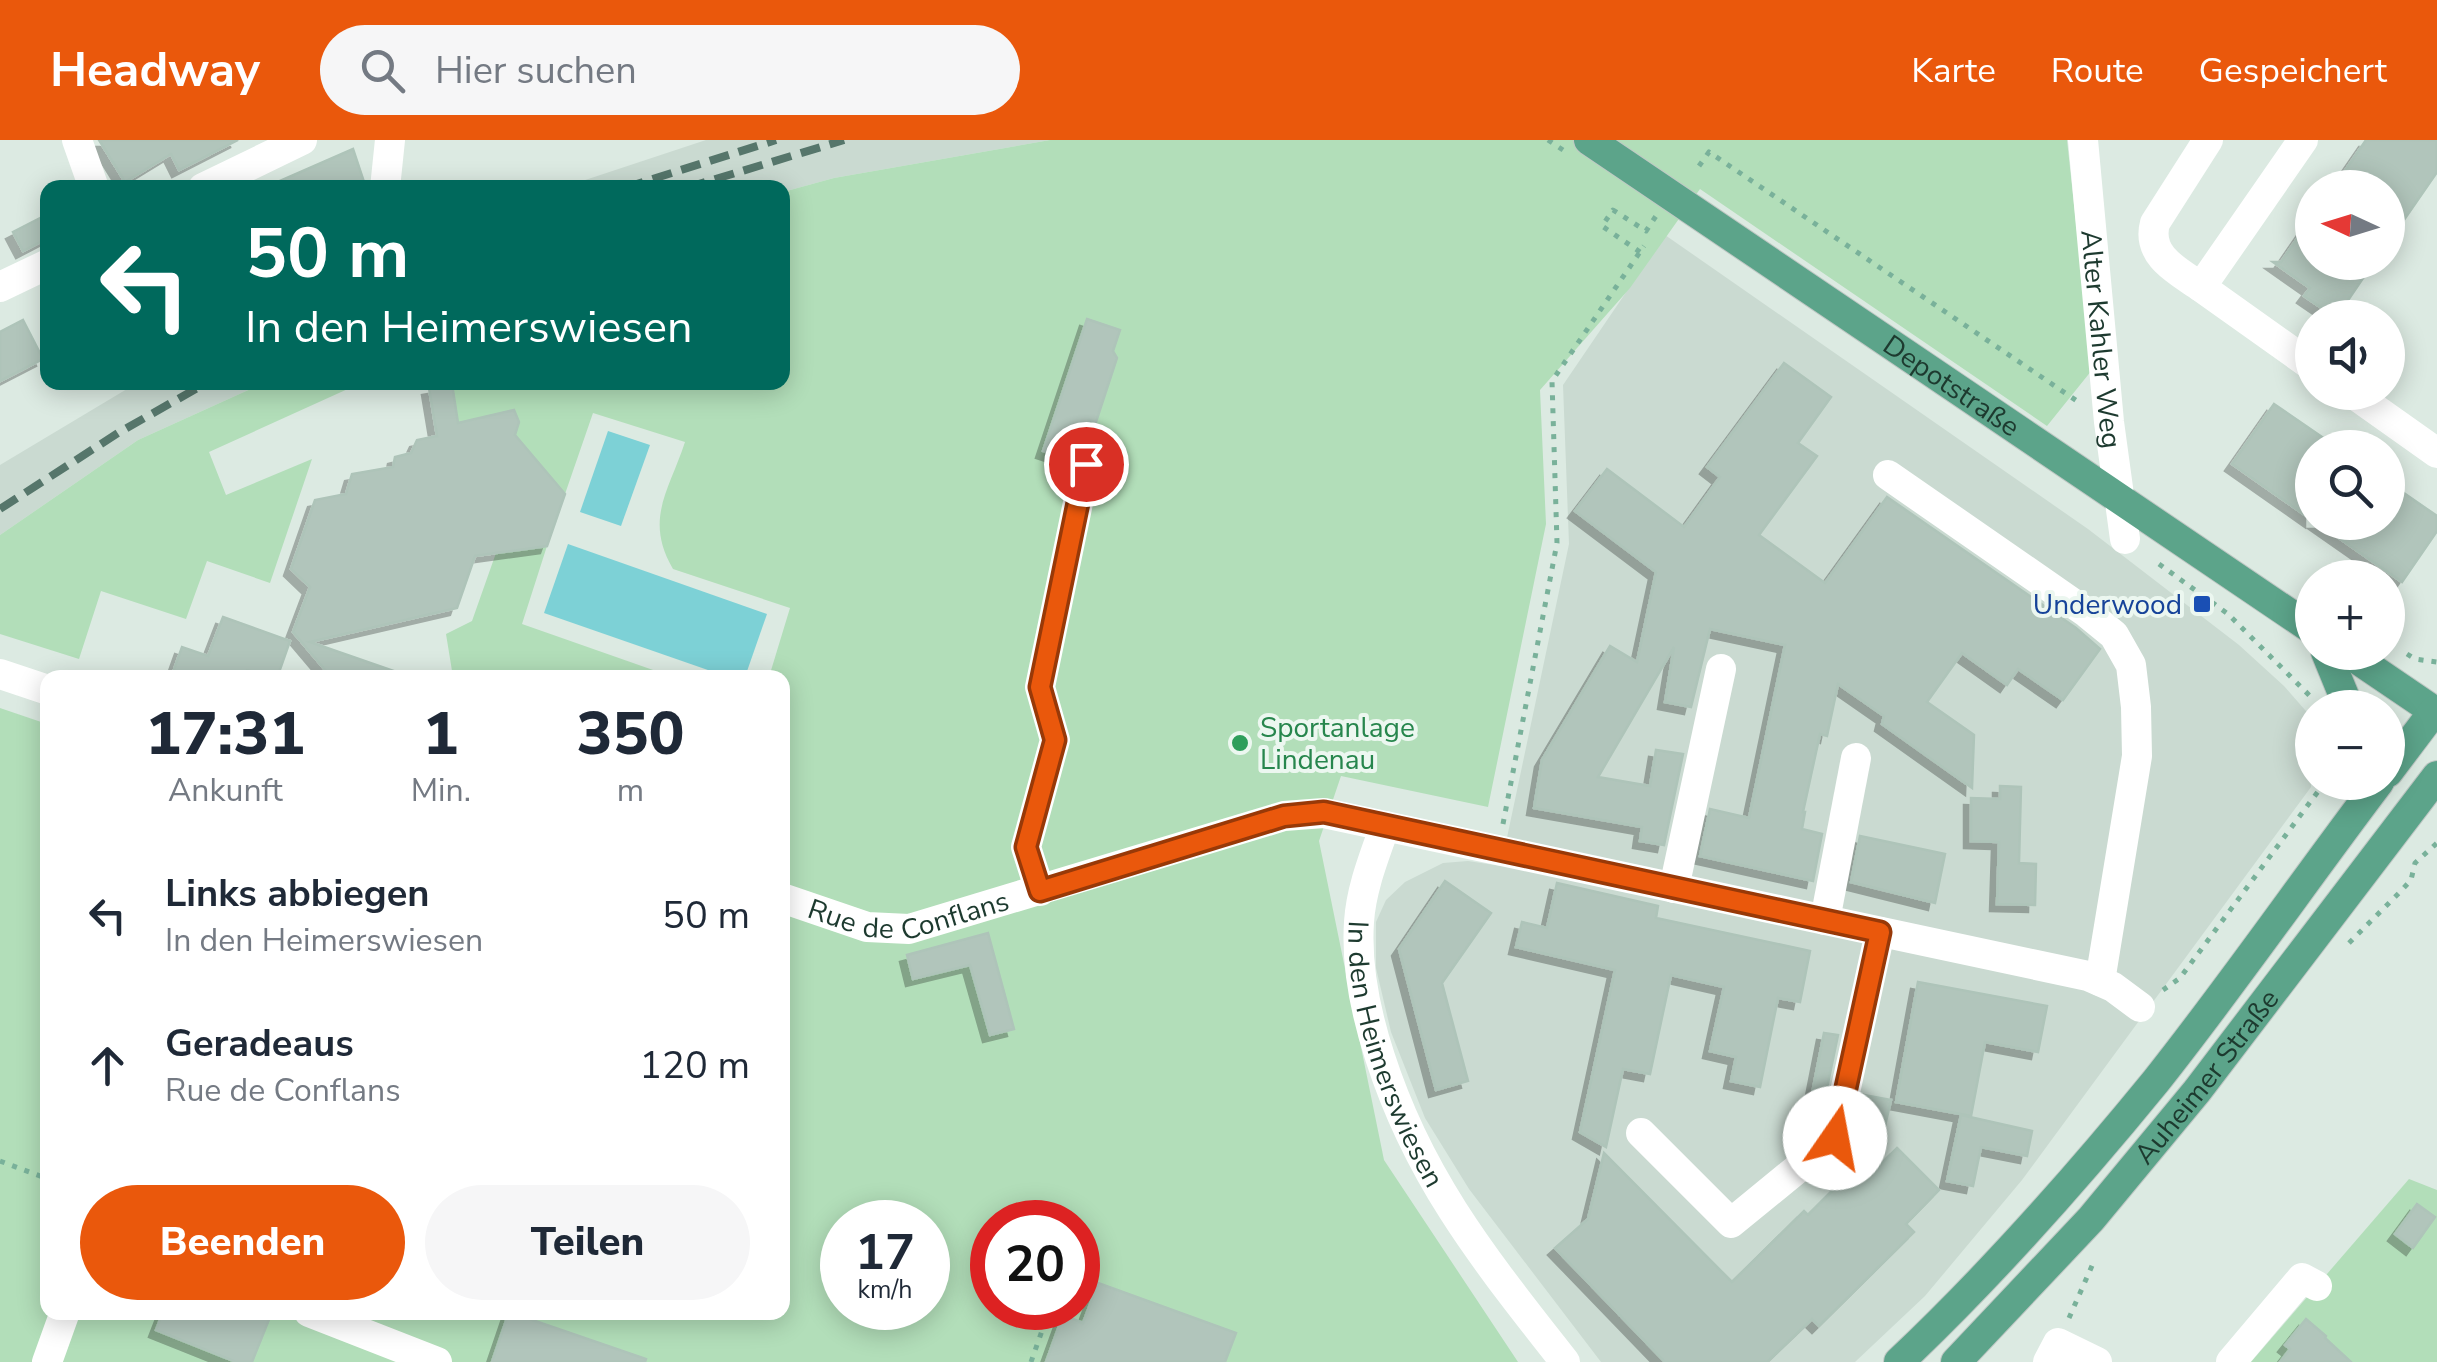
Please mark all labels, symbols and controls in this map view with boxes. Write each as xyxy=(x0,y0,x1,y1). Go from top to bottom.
search box xyxy=(320,25,1020,115)
text: Headway xyxy=(50,37,260,103)
icon: search xyxy=(355,43,410,98)
text: Hier suchen xyxy=(435,45,637,96)
text: Karte xyxy=(1911,47,1996,94)
text: Route xyxy=(2051,47,2144,94)
text: Gespeichert xyxy=(2199,47,2387,94)
north arrow xyxy=(2295,170,2405,280)
map controls xyxy=(2295,170,2405,800)
text: 50 m xyxy=(245,206,409,302)
icon: left xyxy=(80,220,210,350)
street label: Alter Kahler Weg xyxy=(2071,228,2130,451)
text: In den Heimerswiesen xyxy=(245,297,692,358)
button: sound xyxy=(2295,300,2405,410)
street label: Depotstraße xyxy=(1875,326,2027,446)
pin xyxy=(1044,422,1129,507)
button: search xyxy=(2295,430,2405,540)
icon: arrive xyxy=(1059,437,1114,492)
button: + xyxy=(2295,560,2405,670)
place label: Underwood xyxy=(2033,586,2182,624)
marker: Underwood xyxy=(2191,593,2213,615)
button: − xyxy=(2295,690,2405,800)
text: 17:31 xyxy=(146,693,305,775)
text: 1 xyxy=(423,693,459,775)
text: 350 xyxy=(576,693,684,775)
place label: Sportanlage Lindenau xyxy=(1260,709,1415,779)
marker: Sportanlage Lindenau xyxy=(1229,732,1251,754)
text: Ankunft xyxy=(168,769,283,812)
text: Min. xyxy=(411,769,471,812)
text: m xyxy=(617,769,644,812)
text: Links abbiegen xyxy=(165,868,430,919)
street label: Rue de Conflans xyxy=(803,882,1014,950)
icon: left xyxy=(80,888,135,943)
text: 50 m xyxy=(662,890,750,941)
text: In den Heimerswiesen xyxy=(165,919,483,962)
street label: In den Heimerswiesen xyxy=(1338,920,1453,1195)
street label: Auheimer Straße xyxy=(2126,982,2288,1173)
text: Geradeaus xyxy=(165,1018,354,1069)
icon: ahead xyxy=(80,1038,135,1093)
text: 120 m xyxy=(639,1040,750,1091)
text: Rue de Conflans xyxy=(165,1069,401,1112)
position arrow xyxy=(1783,1086,1887,1190)
button: Beenden xyxy=(80,1185,405,1300)
button: Teilen xyxy=(425,1185,750,1300)
speed limit sign: 20 xyxy=(970,1200,1100,1330)
text: 17 xyxy=(855,1218,915,1287)
text: km/h xyxy=(857,1273,913,1307)

